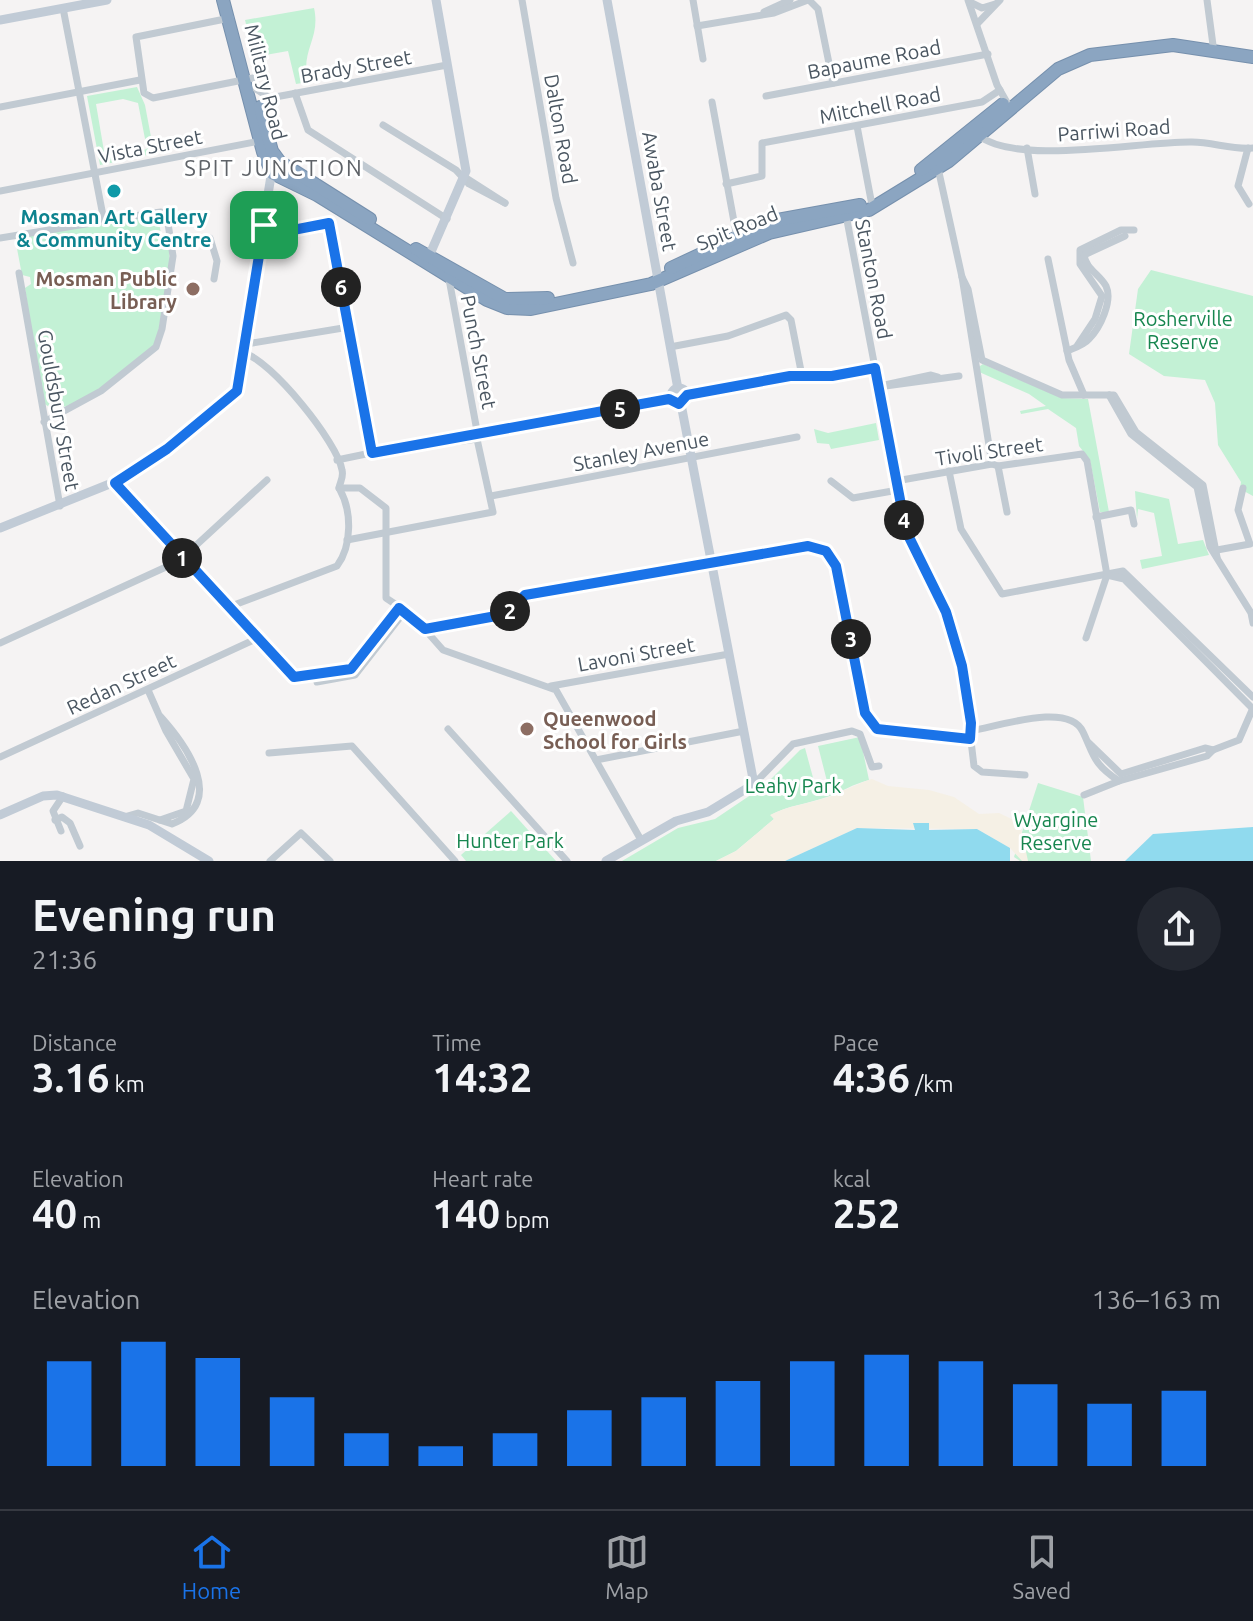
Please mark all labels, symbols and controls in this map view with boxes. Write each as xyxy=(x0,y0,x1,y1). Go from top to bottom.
street label: Military Road xyxy=(240,22,292,142)
street label: Bapaume Road xyxy=(805,35,943,83)
street label: Brady Street xyxy=(299,45,413,87)
street label: Dalton Road xyxy=(540,72,582,186)
street label: Mitchell Road xyxy=(817,82,943,128)
street label: Parriwi Road xyxy=(1057,115,1171,145)
street label: Vista Street xyxy=(96,125,204,167)
street label: Awaba Street xyxy=(638,129,682,253)
district label: SPIT JUNCTION xyxy=(184,155,364,180)
marker: Mosman Art Gallery & Community Centre xyxy=(105,182,123,200)
pin xyxy=(230,191,298,259)
street label: Spit Road xyxy=(693,201,781,255)
icon: arrive xyxy=(242,203,286,247)
place label: Mosman Art Gallery & Community Centre xyxy=(17,205,211,251)
street label: Stanton Road xyxy=(851,217,897,341)
place label: Mosman Public Library xyxy=(35,267,177,313)
pin: 6 xyxy=(321,267,361,307)
text: 6 xyxy=(335,274,347,299)
marker: Mosman Public Library xyxy=(184,280,202,298)
street label: Punch Street xyxy=(457,293,501,411)
park label: Rosherville Reserve xyxy=(1133,307,1233,353)
street label: Gouldsbury Street xyxy=(34,328,85,492)
pin: 5 xyxy=(600,389,640,429)
text: 5 xyxy=(614,396,626,421)
street label: Stanley Avenue xyxy=(571,427,711,475)
street label: Tivoli Street xyxy=(934,432,1044,470)
pin: 4 xyxy=(884,500,924,540)
text: 4 xyxy=(898,507,910,532)
pin: 1 xyxy=(162,538,202,578)
text: 1 xyxy=(176,545,188,570)
pin: 2 xyxy=(490,591,530,631)
text: 2 xyxy=(504,598,516,623)
pin: 3 xyxy=(831,619,871,659)
text: 3 xyxy=(845,626,857,651)
street label: Lavoni Street xyxy=(576,632,697,676)
street label: Redan Street xyxy=(63,649,179,719)
place label: Queenwood School for Girls xyxy=(543,707,687,753)
marker: Queenwood School for Girls xyxy=(518,720,536,738)
park label: Leahy Park xyxy=(745,774,841,797)
park label: Wyargine Reserve xyxy=(1014,808,1098,854)
park label: Hunter Park xyxy=(456,829,564,852)
button: share xyxy=(1137,887,1221,971)
text: Evening run xyxy=(32,890,276,939)
text: 21:36 xyxy=(32,945,97,974)
text: Distance xyxy=(32,1030,117,1055)
text: Time xyxy=(432,1030,482,1055)
text: Pace xyxy=(833,1030,879,1055)
text: 3.16 xyxy=(32,1055,110,1100)
text: 14:32 xyxy=(432,1055,532,1100)
text: 4:36 xyxy=(833,1055,910,1100)
text: km xyxy=(110,1071,145,1096)
text: /km xyxy=(910,1071,953,1096)
text: Elevation xyxy=(32,1166,124,1191)
text: Heart rate xyxy=(432,1166,534,1191)
text: kcal xyxy=(833,1166,871,1191)
text: 40 xyxy=(32,1191,77,1236)
text: 140 xyxy=(432,1191,500,1236)
text: 252 xyxy=(833,1191,900,1236)
text: m xyxy=(77,1207,101,1232)
text: bpm xyxy=(500,1207,550,1232)
text: Elevation xyxy=(32,1285,140,1314)
text: 136–163 m xyxy=(1092,1285,1221,1314)
tab: Home xyxy=(182,1530,241,1603)
tab: Map xyxy=(605,1530,649,1603)
tab: Saved xyxy=(1013,1530,1071,1603)

